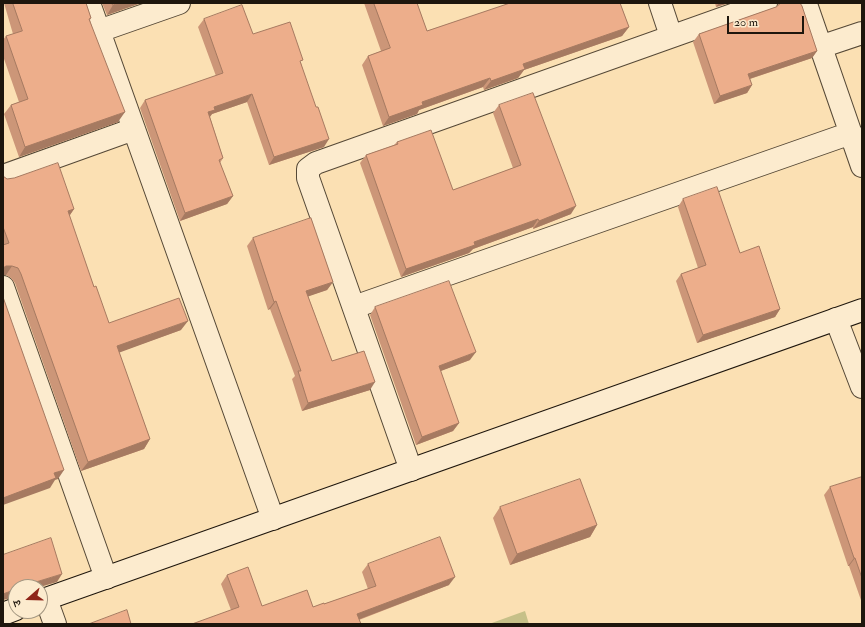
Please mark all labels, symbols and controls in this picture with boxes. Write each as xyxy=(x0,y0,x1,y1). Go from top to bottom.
scale bar xyxy=(729,8,806,34)
text: 20 m xyxy=(734,15,758,30)
north arrow xyxy=(8,579,48,619)
text: उ xyxy=(10,598,24,608)

